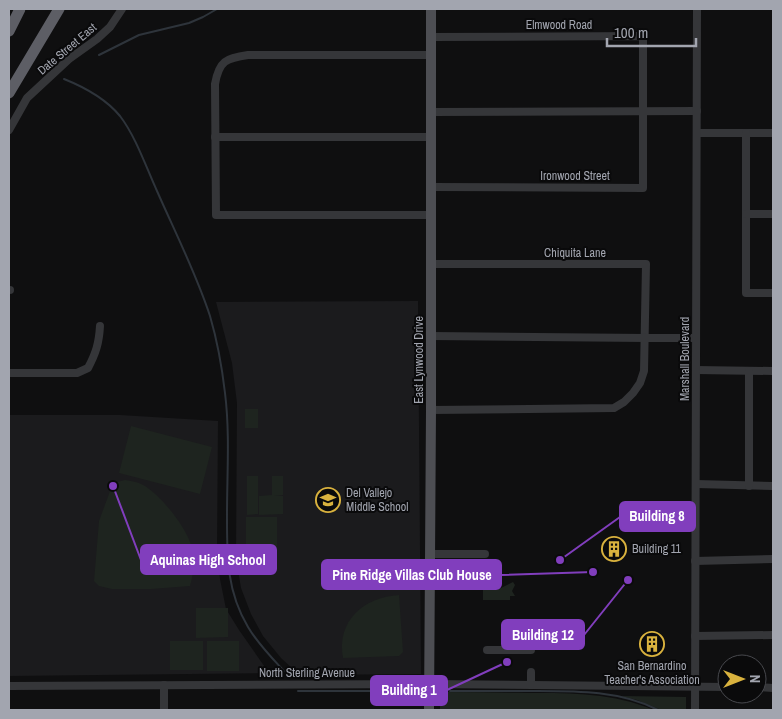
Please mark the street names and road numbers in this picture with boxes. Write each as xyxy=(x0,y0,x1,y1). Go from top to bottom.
street label: Elmwood Road xyxy=(526,17,592,33)
street label: Date Street East xyxy=(34,20,100,78)
street label: Ironwood Street xyxy=(540,168,610,184)
street label: Chiquita Lane xyxy=(544,245,606,261)
street label: East Lynwood Drive xyxy=(411,316,427,404)
street label: Marshall Boulevard xyxy=(677,317,693,401)
street label: North Sterling Avenue xyxy=(259,665,355,681)

